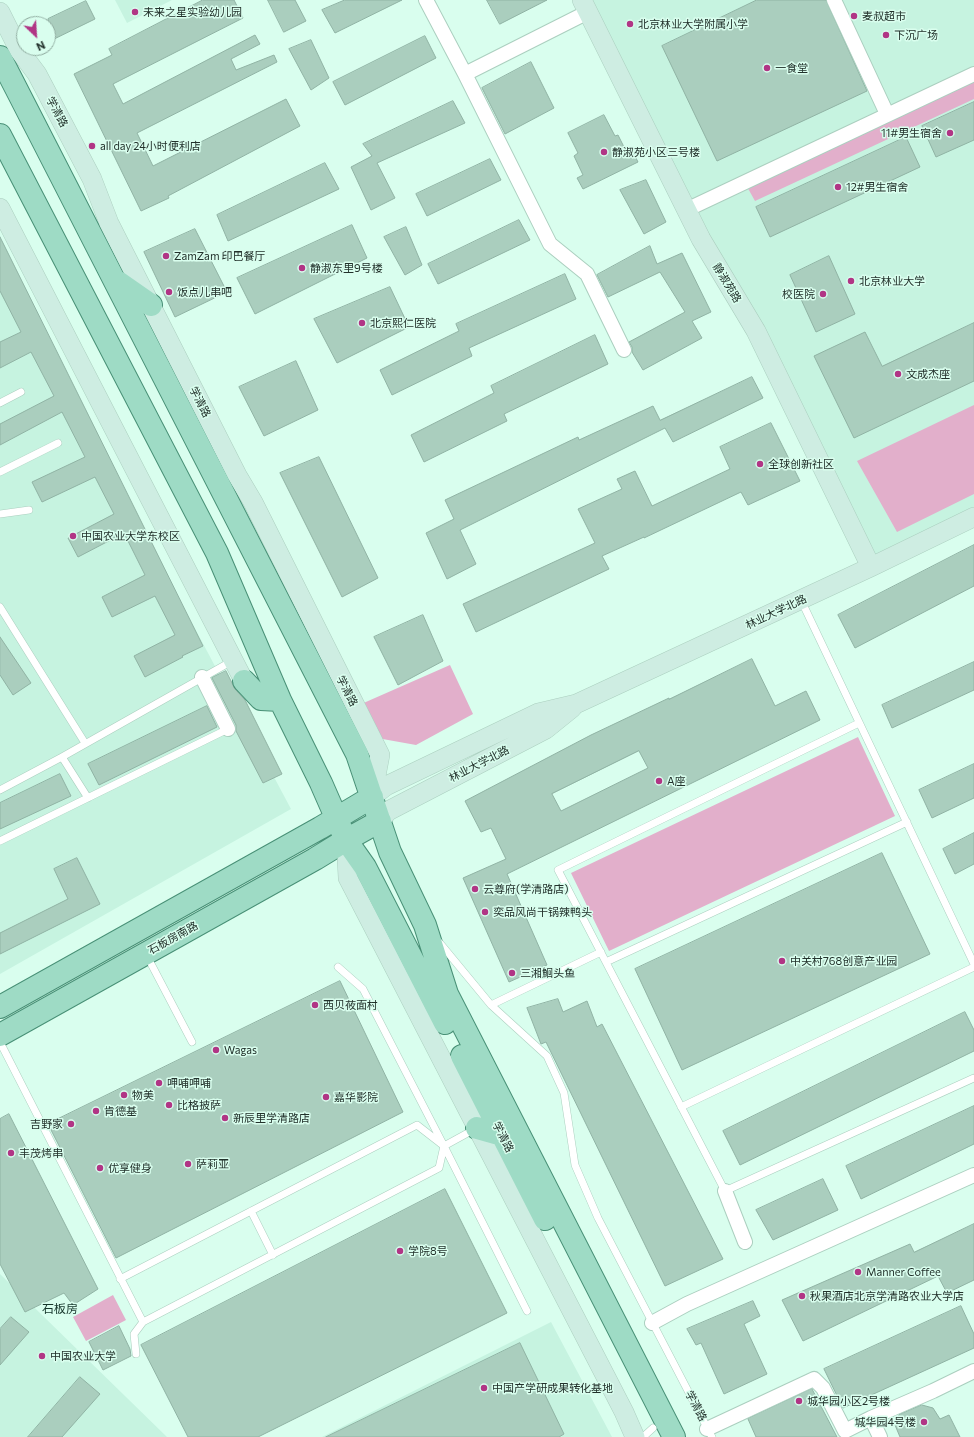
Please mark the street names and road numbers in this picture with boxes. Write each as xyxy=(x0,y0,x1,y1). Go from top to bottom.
street label: 学清路 xyxy=(43,94,71,130)
street label: 静淑苑路 xyxy=(710,261,744,305)
street label: 学清路 xyxy=(187,384,213,420)
street label: 林业大学北路 xyxy=(743,592,809,632)
street label: 学清路 xyxy=(334,673,360,709)
street label: 林业大学北路 xyxy=(447,743,511,785)
street label: 石板房南路 xyxy=(146,919,200,957)
street label: 学清路 xyxy=(490,1119,516,1155)
street label: 学清路 xyxy=(682,1388,710,1424)

